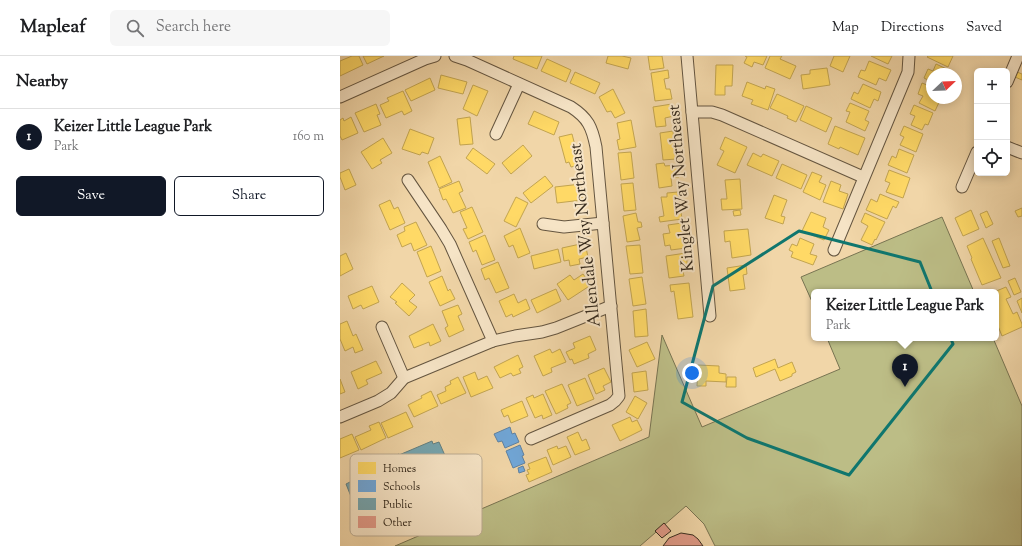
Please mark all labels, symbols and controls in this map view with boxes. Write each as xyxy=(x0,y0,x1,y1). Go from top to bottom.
search box xyxy=(110,10,390,46)
text: Mapleaf xyxy=(20,14,86,41)
icon: search xyxy=(124,17,146,39)
text: Search here xyxy=(156,17,231,38)
text: Map xyxy=(832,18,859,38)
text: Directions xyxy=(881,18,944,38)
text: Saved xyxy=(966,18,1002,38)
north arrow xyxy=(926,68,962,104)
map controls xyxy=(974,68,1010,176)
button: + xyxy=(974,68,1010,104)
text: Nearby xyxy=(16,70,68,94)
street label: Kinglet Way Northeast xyxy=(663,103,701,273)
button: − xyxy=(974,104,1010,140)
text: Keizer Little League Park xyxy=(54,117,212,138)
text: 1 xyxy=(27,128,31,146)
text: 160 m xyxy=(293,128,324,146)
text: Park xyxy=(54,138,79,156)
button: locate xyxy=(974,140,1010,176)
street label: Allendale Way Northeast xyxy=(564,142,608,328)
button: Save xyxy=(16,176,166,216)
button: Share xyxy=(174,176,324,216)
popup xyxy=(811,289,999,341)
text: Keizer Little League Park xyxy=(826,296,984,317)
text: Park xyxy=(826,317,851,335)
pin: 1 xyxy=(892,354,918,387)
your location xyxy=(682,363,702,383)
legend xyxy=(350,454,482,536)
text: Homes xyxy=(383,461,416,477)
text: Schools xyxy=(383,479,420,495)
text: Public xyxy=(383,497,412,513)
text: Other xyxy=(383,515,412,531)

